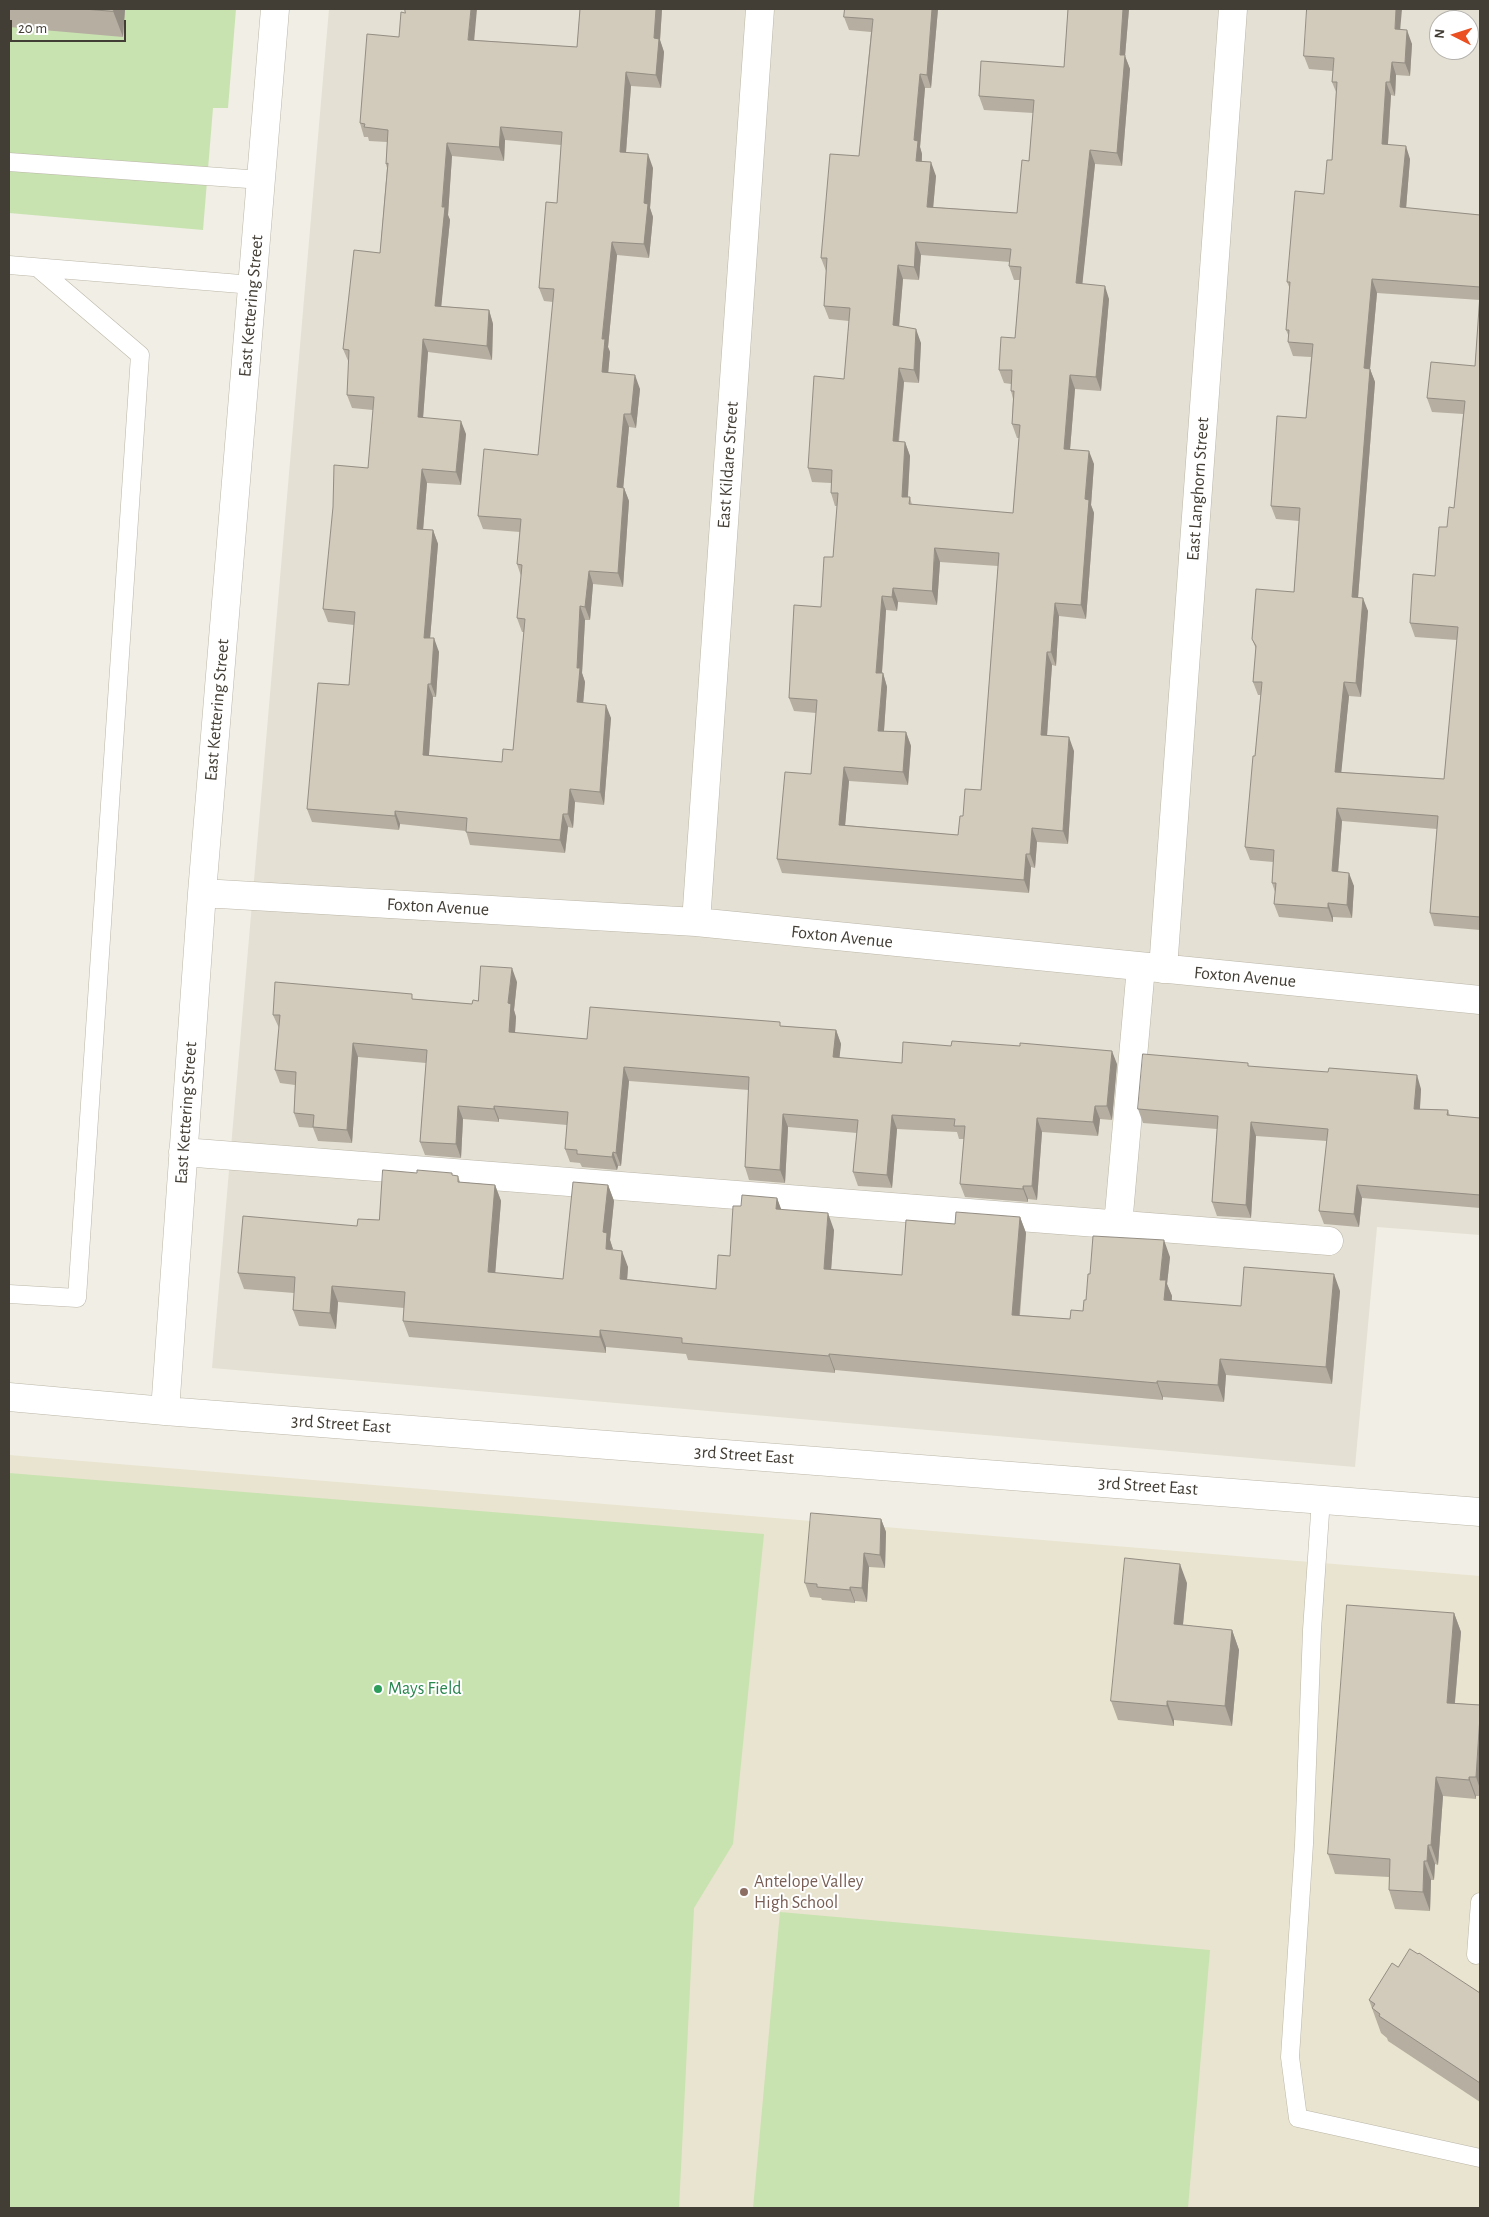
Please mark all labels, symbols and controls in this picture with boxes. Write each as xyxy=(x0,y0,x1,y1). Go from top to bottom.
scale bar xyxy=(12,10,129,42)
north arrow xyxy=(1429,10,1479,60)
text: 20 m xyxy=(18,21,47,36)
text: N xyxy=(1433,28,1447,39)
street label: East Kettering Street xyxy=(234,234,268,378)
street label: East Kildare Street xyxy=(713,401,743,529)
street label: East Langhorn Street xyxy=(1182,416,1214,562)
street label: East Kettering Street xyxy=(200,638,234,782)
street label: Foxton Avenue xyxy=(386,894,490,920)
street label: Foxton Avenue xyxy=(790,921,894,953)
street label: Foxton Avenue xyxy=(1193,962,1297,992)
street label: East Kettering Street xyxy=(170,1041,202,1185)
street label: 3rd Street East xyxy=(290,1410,392,1438)
street label: 3rd Street East xyxy=(693,1441,795,1469)
street label: 3rd Street East xyxy=(1097,1472,1199,1500)
place label: Mays Field xyxy=(388,1678,462,1700)
marker: Mays Field xyxy=(372,1683,384,1695)
place label: Antelope Valley High School xyxy=(754,1871,863,1914)
marker: Antelope Valley High School xyxy=(738,1886,750,1898)

